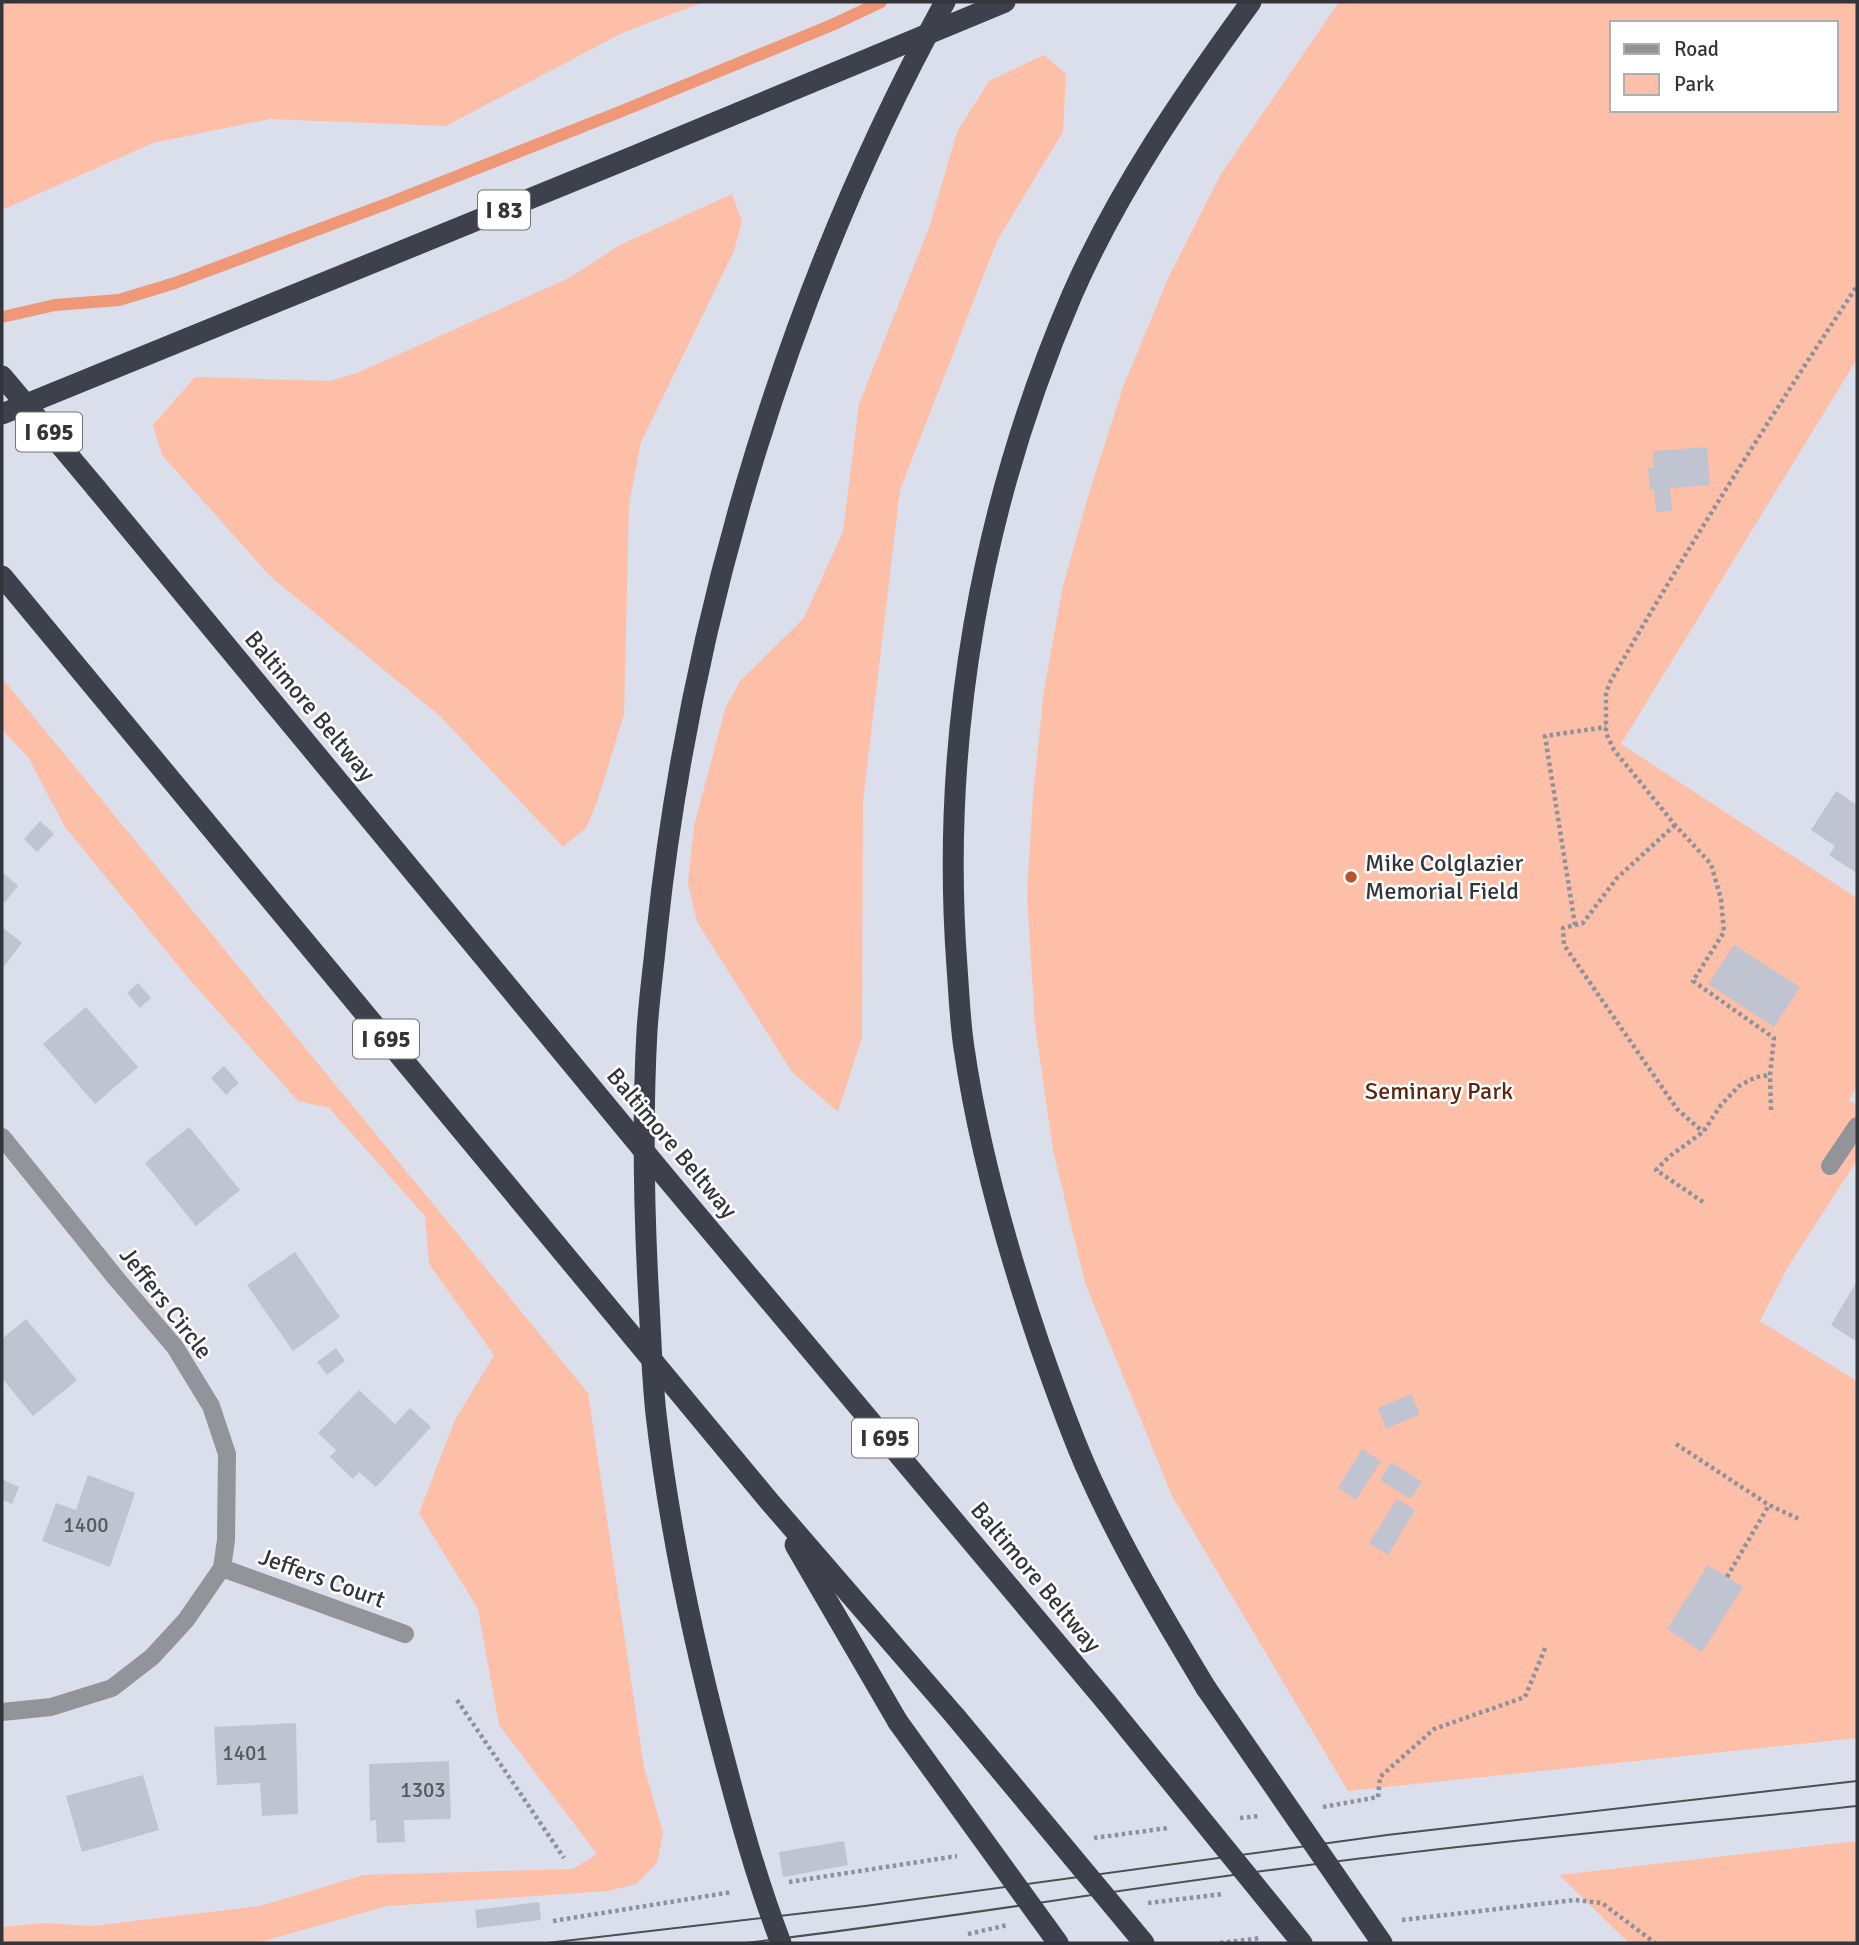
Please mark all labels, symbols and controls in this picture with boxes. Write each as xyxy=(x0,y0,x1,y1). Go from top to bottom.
legend xyxy=(1610,21,1838,112)
text: Road xyxy=(1674,36,1719,62)
text: Park xyxy=(1674,71,1715,97)
road number: I 83 xyxy=(478,190,530,230)
road number: I 695 xyxy=(16,412,82,452)
street label: Baltimore Beltway xyxy=(238,624,382,788)
place label: Mike Colglazier Memorial Field xyxy=(1365,848,1524,906)
marker: Mike Colglazier Memorial Field xyxy=(1343,869,1359,885)
road number: I 695 xyxy=(353,1020,419,1058)
street label: Baltimore Beltway xyxy=(600,1061,744,1225)
park label: Seminary Park xyxy=(1365,1076,1513,1106)
street label: Jeffers Circle xyxy=(113,1241,219,1365)
road number: I 695 xyxy=(852,1418,918,1457)
street label: Baltimore Beltway xyxy=(964,1495,1108,1659)
house number: 1400 xyxy=(63,1512,109,1538)
street label: Jeffers Court xyxy=(255,1541,389,1615)
house number: 1401 xyxy=(222,1740,268,1766)
house number: 1303 xyxy=(400,1777,446,1803)

